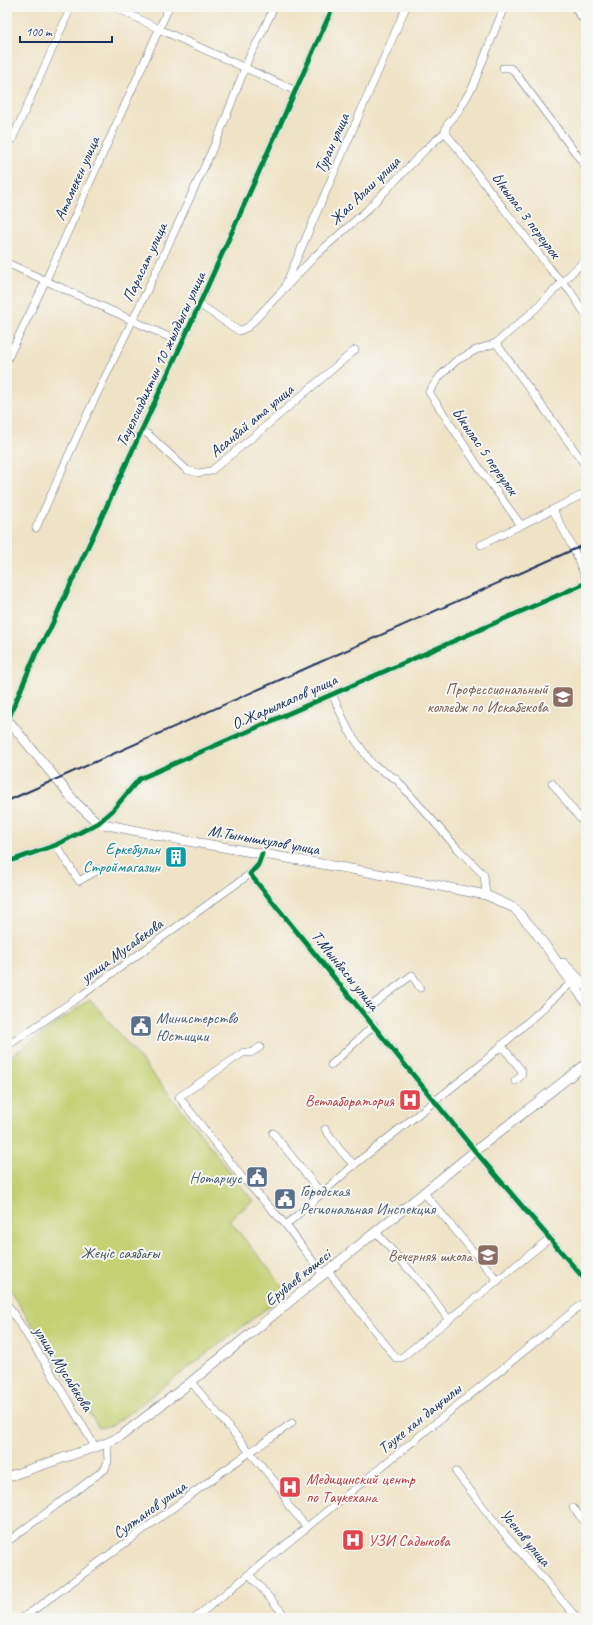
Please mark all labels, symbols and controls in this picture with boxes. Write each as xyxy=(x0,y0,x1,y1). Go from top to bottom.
scale bar xyxy=(20,18,112,44)
text: 100 m xyxy=(26,24,53,40)
street label: Туран улица xyxy=(310,109,355,177)
street label: Атамекен улица xyxy=(50,132,105,223)
street label: Жас Алаш улица xyxy=(325,151,406,230)
street label: Ыкылас 3 переулок xyxy=(487,169,566,264)
street label: Парасат улица xyxy=(118,218,173,305)
street label: Тауелсиздиктин 10 жылдыгы улица xyxy=(111,267,211,450)
street label: Асанбай ата улица xyxy=(206,379,299,462)
street label: Ыкылас 5 переулок xyxy=(448,404,524,501)
street label: О.Жарылкапов улица xyxy=(229,669,342,734)
place label: Профессиональный колледж по Искабекова xyxy=(427,679,549,717)
school or university icon: Профессиональный колледж по Искабекова xyxy=(550,684,576,710)
street label: М.Тынышкулов улица xyxy=(207,820,323,860)
place label: Еркебулан Строймагазин xyxy=(83,839,162,877)
building icon: Еркебулан Строймагазин xyxy=(163,844,189,870)
street label: улица Мусабекова xyxy=(76,913,168,988)
street label: Т.Мынбасы улица xyxy=(307,926,385,1016)
place label: Министерство Юстиции xyxy=(156,1008,239,1046)
public building icon: Министерство Юстиции xyxy=(128,1013,154,1039)
hospital icon: Ветлаборатория xyxy=(397,1087,423,1113)
place label: Ветлаборатория xyxy=(305,1091,395,1111)
public building icon: Нотариус xyxy=(244,1164,270,1190)
place label: Нотариус xyxy=(190,1168,243,1188)
place label: Городская Региональная Инспекция xyxy=(300,1181,437,1219)
public building icon: Городская Региональная Инспекция xyxy=(272,1186,298,1212)
school or university icon: Вечерняя школа xyxy=(475,1242,501,1268)
park label: Жеңіс саябағы xyxy=(81,1243,161,1263)
street label: Ерубаев көшесі xyxy=(261,1244,336,1310)
place label: Вечерняя школа xyxy=(388,1246,473,1266)
street label: улица Мусабекова xyxy=(29,1321,98,1416)
street label: Тәуке хан даңғылы xyxy=(374,1378,466,1458)
place label: Медицинский центр по Таукехана xyxy=(306,1469,416,1507)
hospital icon: Медицинский центр по Таукехана xyxy=(277,1474,303,1500)
street label: Султанов улица xyxy=(109,1476,191,1543)
street label: Усенов улица xyxy=(496,1505,556,1571)
hospital icon: УЗИ Садыкова xyxy=(340,1527,366,1553)
place label: УЗИ Садыкова xyxy=(368,1531,451,1551)

